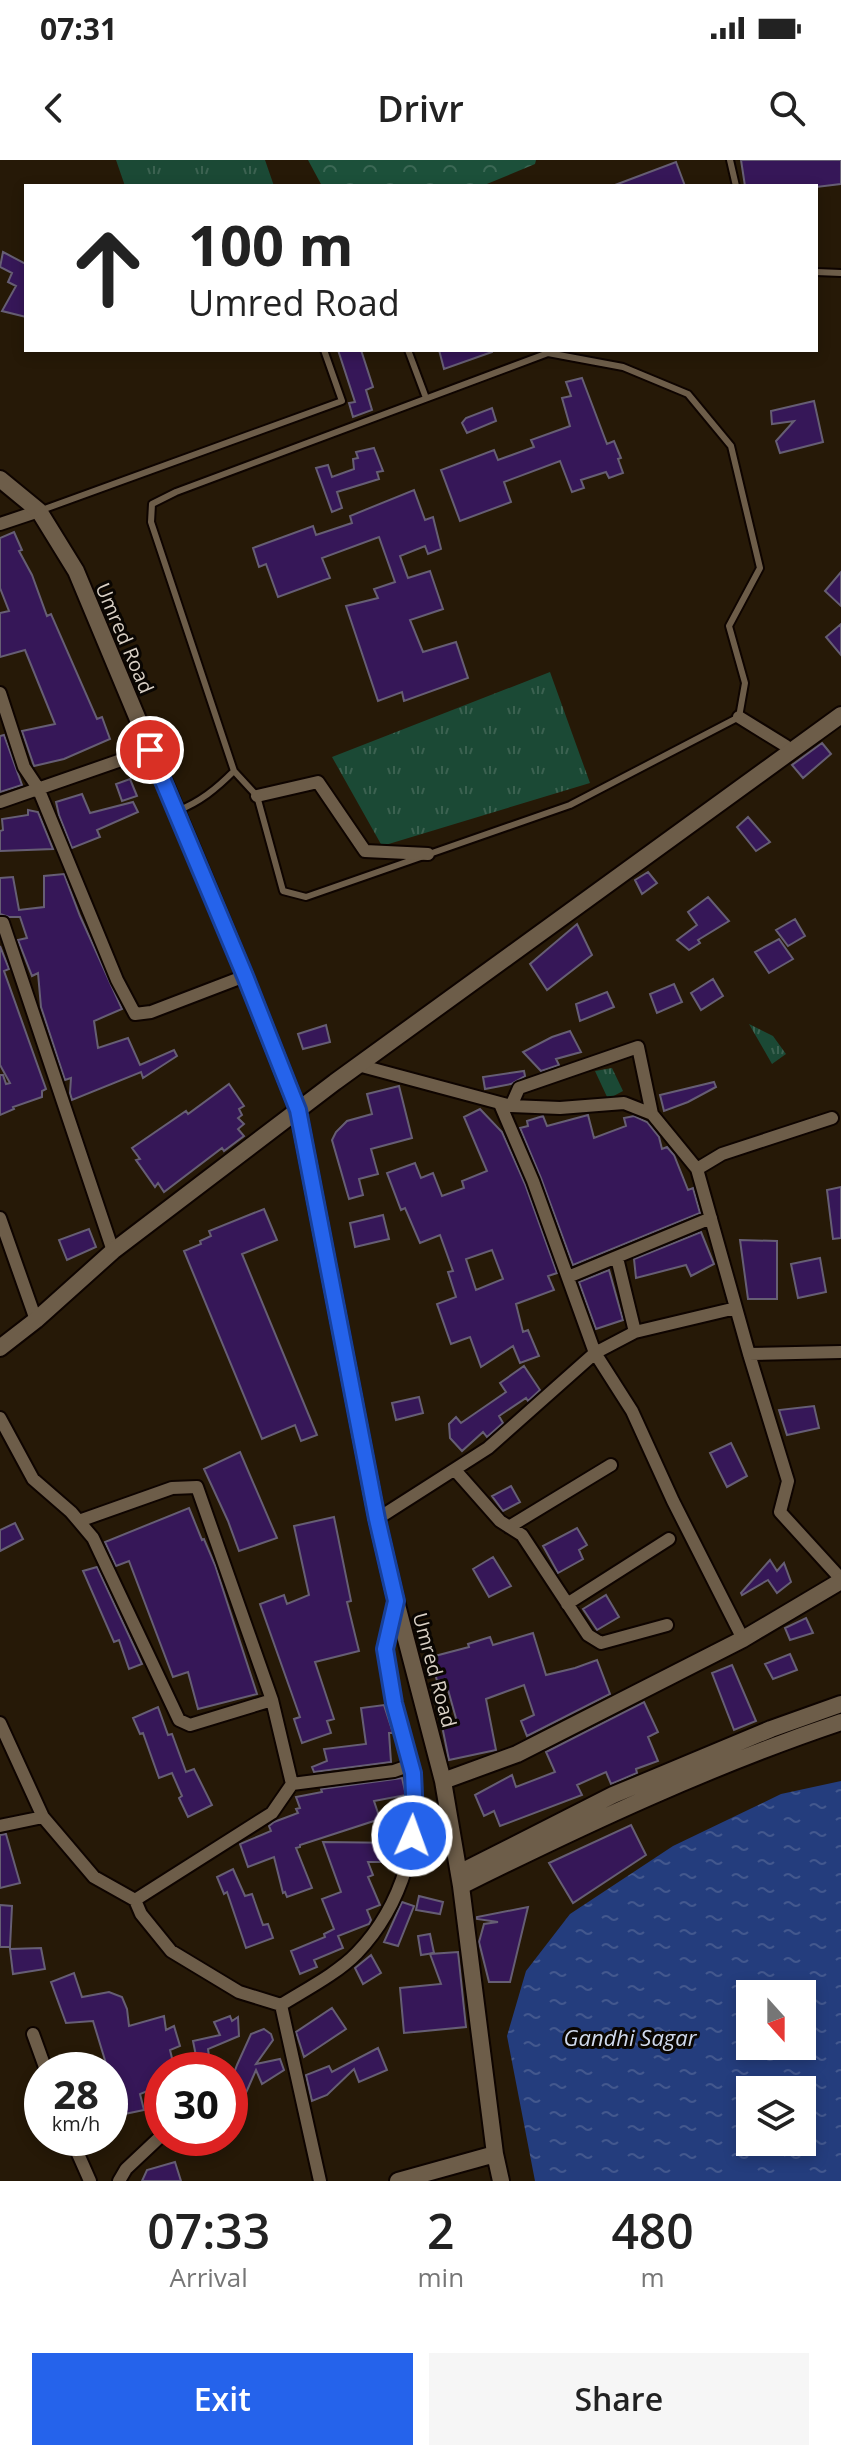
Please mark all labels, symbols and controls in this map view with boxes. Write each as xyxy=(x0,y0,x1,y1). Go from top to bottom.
text: 07:31 xyxy=(40,8,117,49)
text: Drivr xyxy=(377,84,464,133)
icon: back xyxy=(32,86,76,130)
icon: search xyxy=(765,86,809,130)
text: 100 m xyxy=(188,206,354,282)
icon: ahead xyxy=(56,216,160,320)
text: Umred Road xyxy=(188,278,400,327)
street label: Umred Road xyxy=(90,579,160,697)
pin xyxy=(116,716,184,784)
icon: arrive xyxy=(128,728,172,772)
street label: Umred Road xyxy=(407,1610,463,1730)
position arrow xyxy=(370,1794,454,1878)
north arrow xyxy=(736,1980,816,2060)
map controls xyxy=(736,1980,816,2156)
water label: Gandhi Sagar xyxy=(564,2022,698,2052)
speed limit sign: 30 xyxy=(144,2052,248,2156)
text: 28 xyxy=(53,2066,99,2121)
button: layers xyxy=(736,2076,816,2156)
text: km/h xyxy=(52,2110,100,2137)
text: 07:33 xyxy=(147,2198,270,2263)
text: 2 xyxy=(427,2198,455,2263)
text: 480 xyxy=(611,2198,694,2263)
text: Arrival xyxy=(170,2259,248,2295)
text: min xyxy=(418,2259,464,2295)
text: m xyxy=(641,2259,665,2295)
button: Exit xyxy=(32,2353,413,2445)
button: Share xyxy=(429,2353,809,2445)

